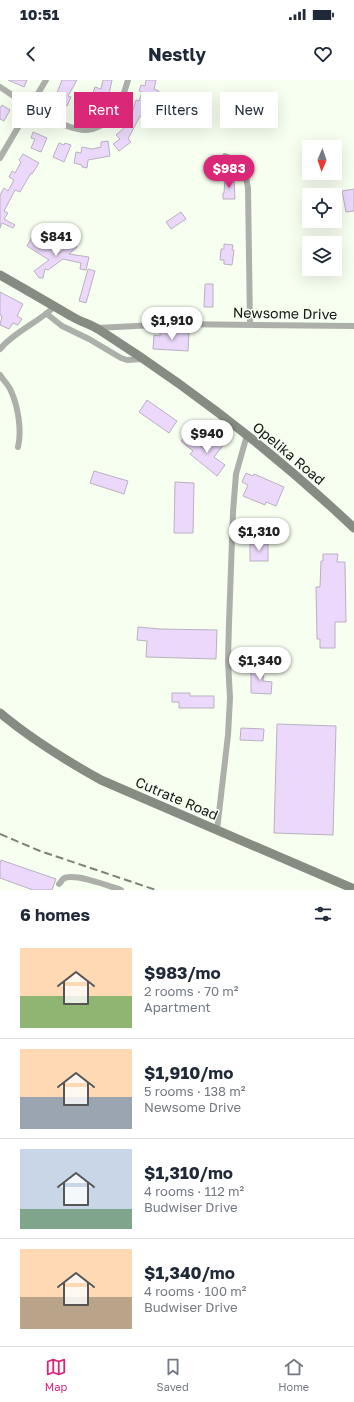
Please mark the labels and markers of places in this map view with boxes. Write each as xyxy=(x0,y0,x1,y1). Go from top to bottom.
pin: $983 xyxy=(205,155,253,189)
pin: $841 xyxy=(32,223,80,257)
pin: $1,910 xyxy=(139,307,205,341)
pin: $940 xyxy=(183,420,231,454)
pin: $1,310 xyxy=(226,518,292,552)
pin: $1,340 xyxy=(227,647,293,681)

